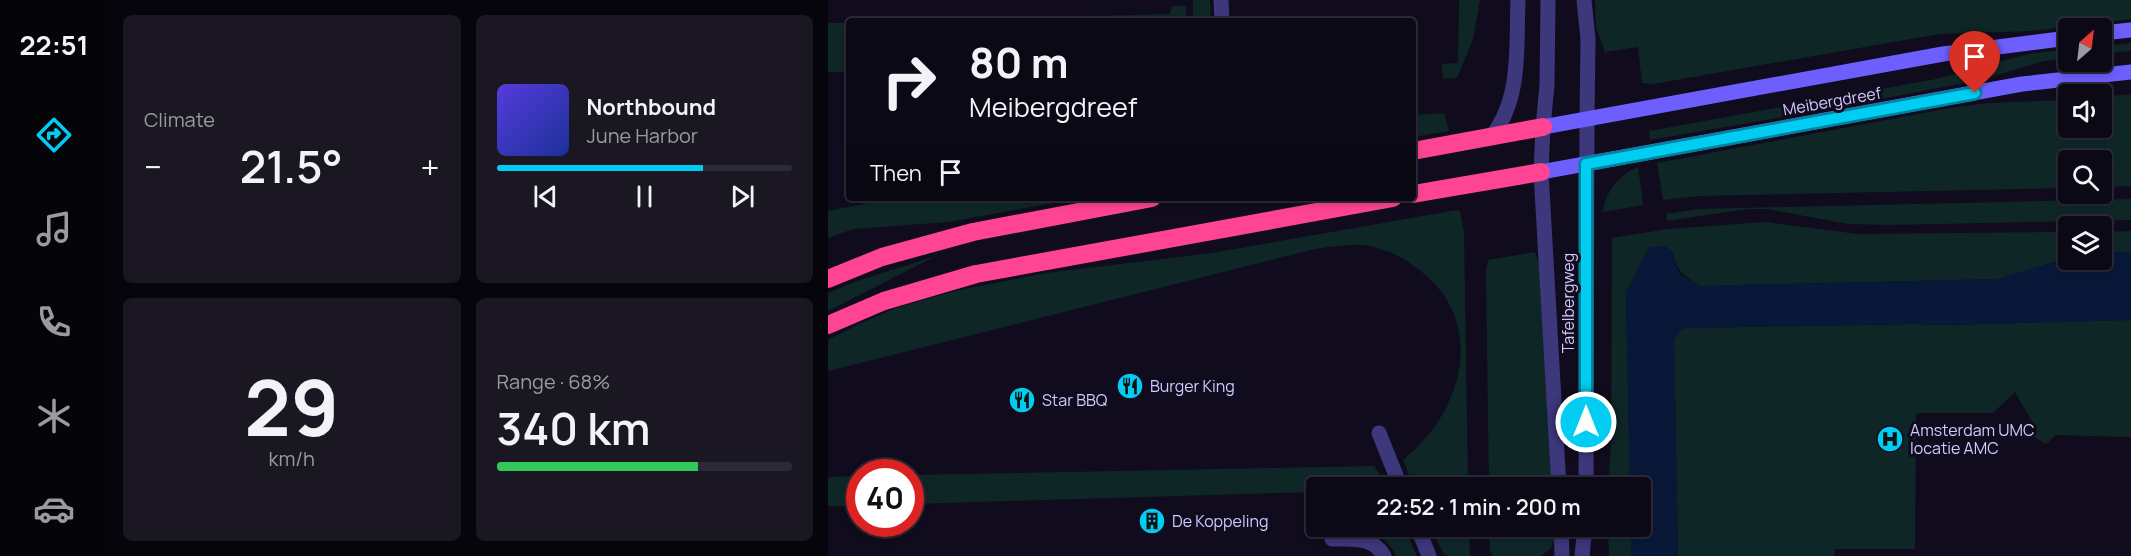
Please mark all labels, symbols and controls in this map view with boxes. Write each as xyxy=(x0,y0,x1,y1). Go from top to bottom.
north arrow xyxy=(2058,18,2112,72)
map controls xyxy=(2058,18,2112,270)
text: 22:51 xyxy=(19,26,89,63)
pin xyxy=(1949,31,2000,93)
text: 80 m xyxy=(969,33,1069,91)
icon: arrive xyxy=(1958,40,1991,73)
icon: right xyxy=(870,42,948,120)
street label: Meibergdreef xyxy=(1781,81,1883,120)
button: sound xyxy=(2058,84,2112,138)
text: Meibergdreef xyxy=(969,88,1137,125)
text: Northbound xyxy=(587,92,716,122)
text: Climate xyxy=(144,106,215,133)
icon: directions xyxy=(33,114,75,156)
text: June Harbor xyxy=(587,122,698,149)
text: 21.5° xyxy=(240,135,343,197)
text: − xyxy=(144,144,162,189)
text: + xyxy=(420,144,440,189)
button: search xyxy=(2058,150,2112,204)
icon: arrive xyxy=(934,156,967,189)
text: Then xyxy=(870,158,922,188)
icon: previous xyxy=(529,180,562,213)
icon: pause xyxy=(628,180,661,213)
icon: next xyxy=(726,180,759,213)
icon: music xyxy=(33,208,75,250)
button: layers xyxy=(2058,216,2112,270)
street label: Tafelbergweg xyxy=(1557,253,1579,353)
icon: phone xyxy=(33,301,75,343)
text: 29 xyxy=(244,353,339,459)
text: Range · 68% xyxy=(497,368,610,395)
restaurant icon: Burger King xyxy=(1115,371,1145,401)
place label: Burger King xyxy=(1150,375,1235,397)
restaurant icon: Star BBQ xyxy=(1007,385,1037,415)
place label: Star BBQ xyxy=(1042,389,1108,411)
position arrow xyxy=(1554,390,1618,454)
icon: climate xyxy=(33,395,75,437)
text: 340 km xyxy=(497,397,651,459)
place label: Amsterdam UMC locatie AMC xyxy=(1910,419,2034,459)
hospital icon: Amsterdam UMC locatie AMC xyxy=(1875,424,1905,454)
text: km/h xyxy=(268,445,315,472)
speed limit sign: 40 xyxy=(846,459,924,537)
icon: car xyxy=(33,488,75,530)
text: 22:52 · 1 min · 200 m xyxy=(1376,492,1581,522)
building icon: De Koppeling xyxy=(1137,506,1167,536)
place label: De Koppeling xyxy=(1172,510,1268,532)

